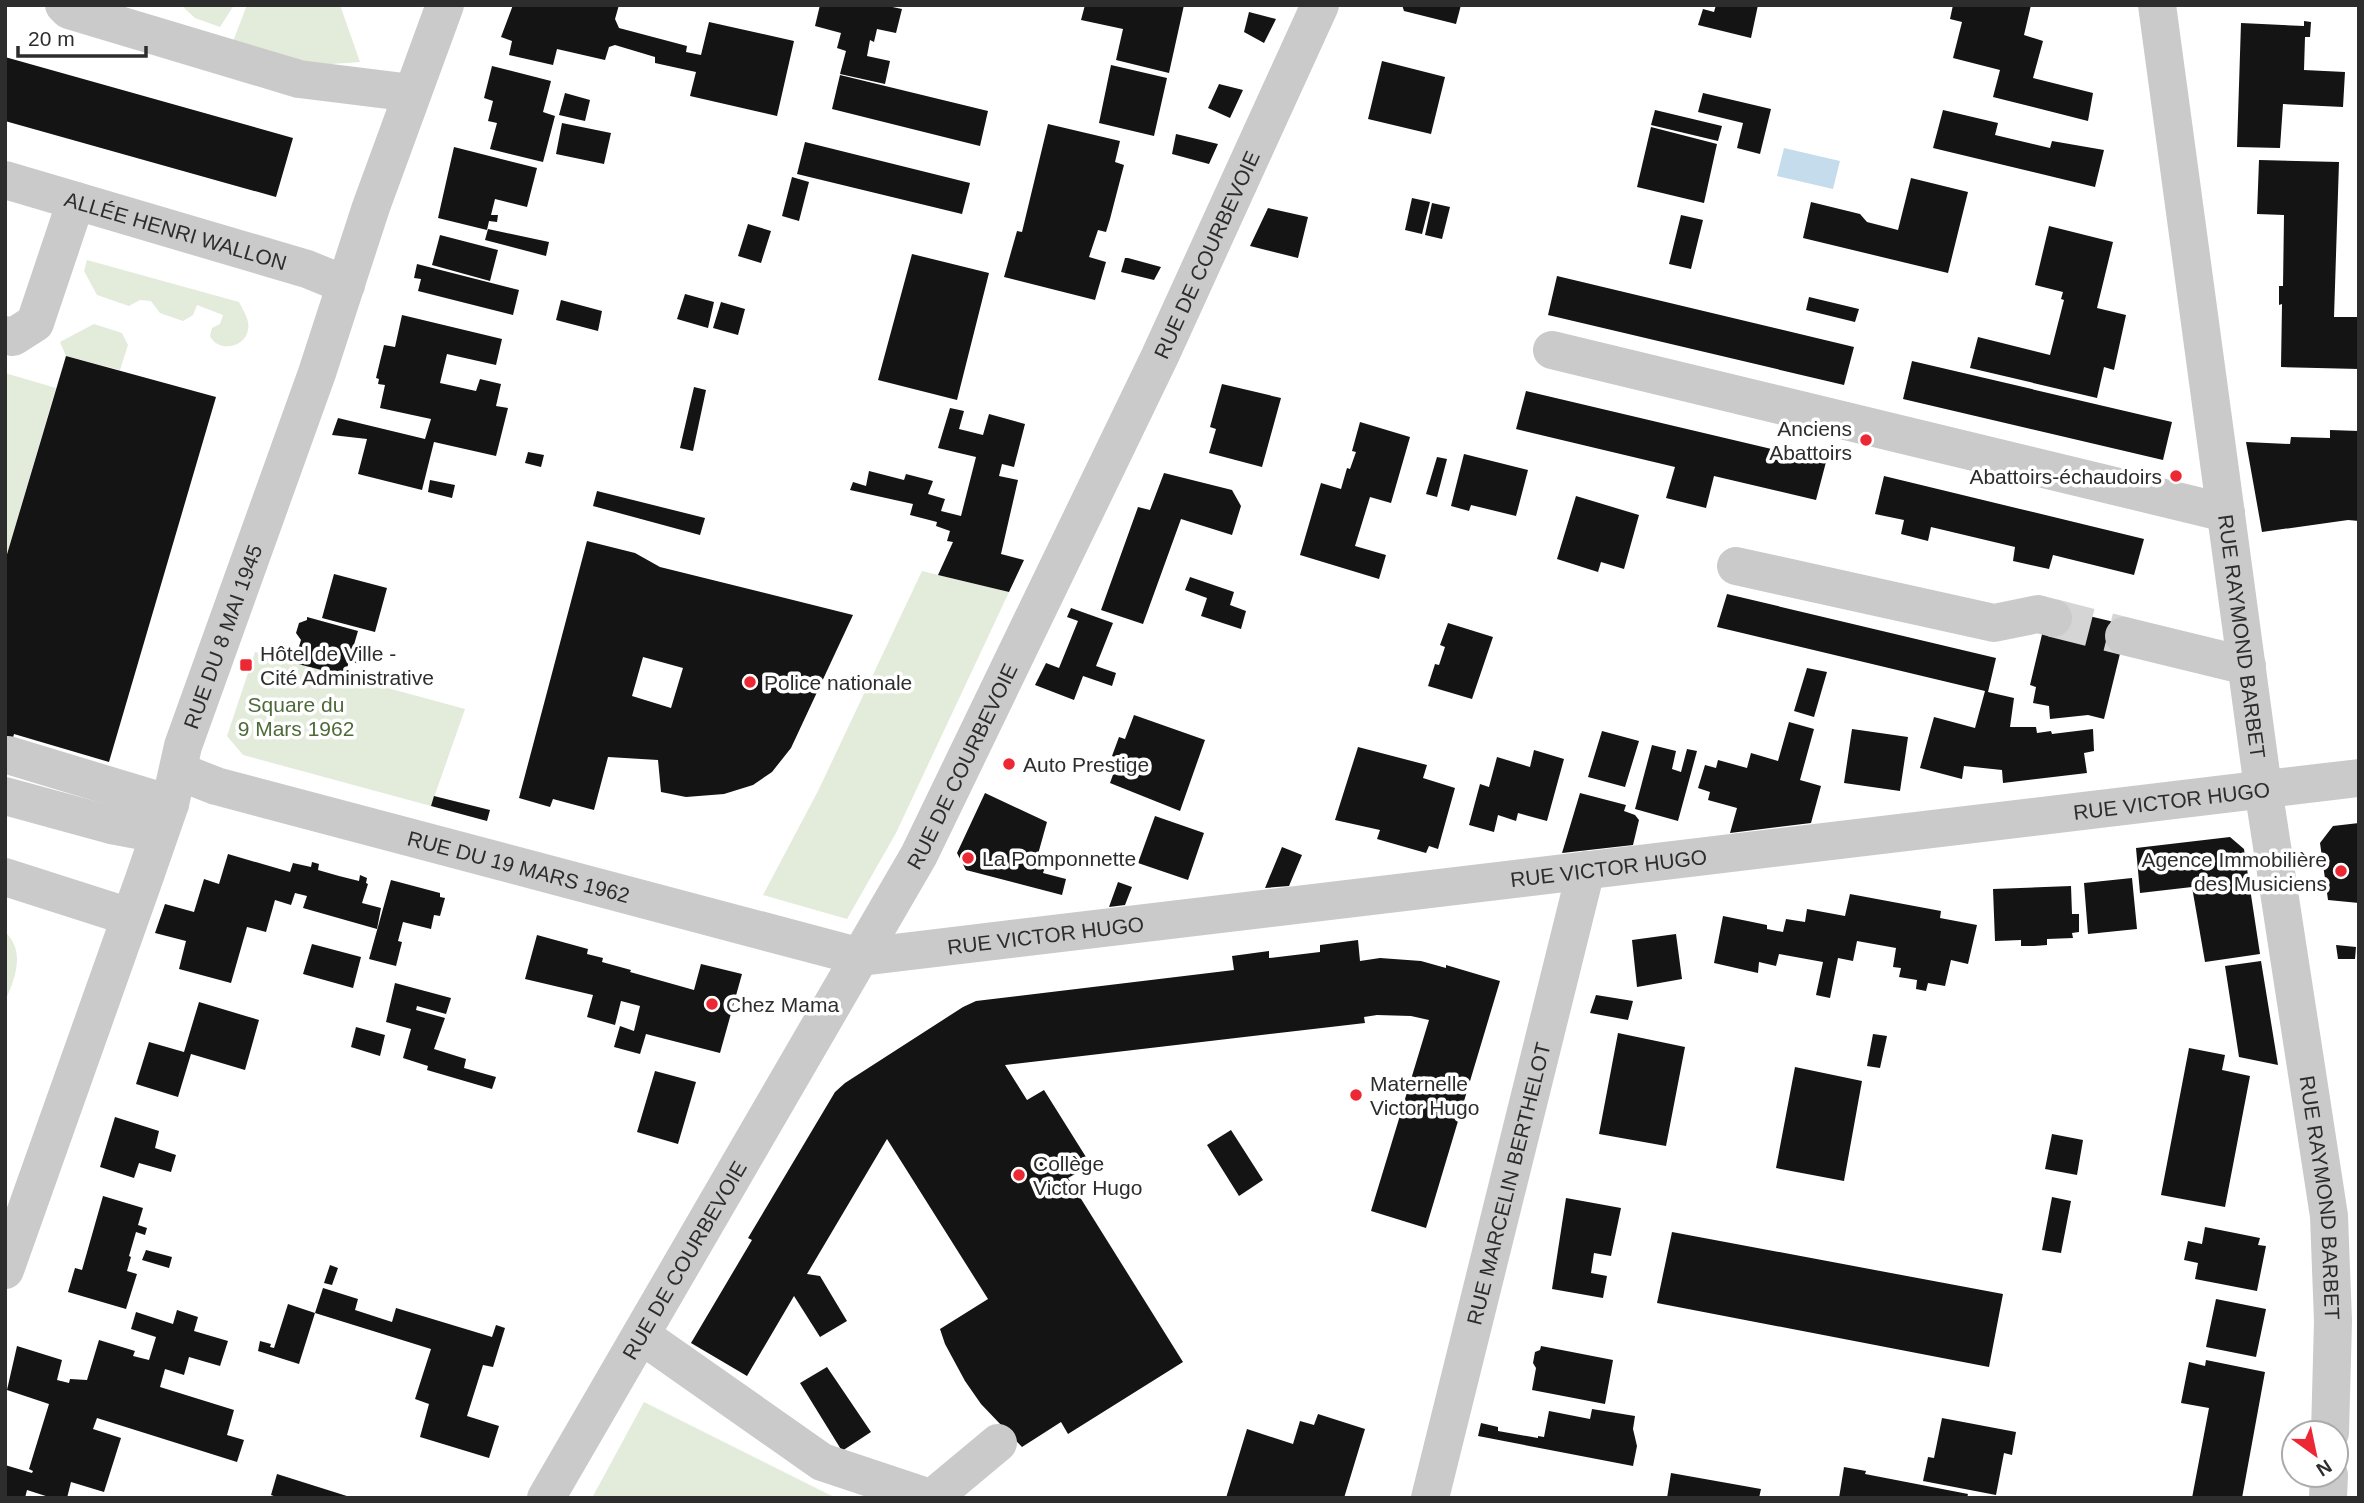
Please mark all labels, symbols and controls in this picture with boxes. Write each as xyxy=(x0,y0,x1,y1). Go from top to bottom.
scale bar xyxy=(18,14,145,58)
text: 20 m xyxy=(28,27,75,50)
street label: RUE DE COURBEVOIE xyxy=(1149,147,1263,362)
street label: ALLÉE HENRI WALLON xyxy=(62,187,290,274)
place label: Anciens Abattoirs xyxy=(1769,417,1852,464)
marker: Anciens Abattoirs xyxy=(1858,432,1874,448)
place label: Abattoirs-échaudoirs xyxy=(1969,465,2162,488)
marker: Abattoirs-échaudoirs xyxy=(2168,468,2184,484)
street label: RUE RAYMOND BARBET xyxy=(2215,513,2270,760)
street label: RUE DU 8 MAI 1945 xyxy=(179,542,266,732)
place label: Hôtel de Ville - Cité Administrative xyxy=(260,642,434,689)
marker: Hôtel de Ville - Cité Administrative xyxy=(238,657,254,673)
street label: RUE DE COURBEVOIE xyxy=(902,660,1021,873)
place label: Police nationale xyxy=(764,671,912,694)
marker: Police nationale xyxy=(742,674,758,690)
park label: Square du 9 Mars 1962 xyxy=(238,693,354,740)
place label: Auto Prestige xyxy=(1023,753,1149,776)
marker: Auto Prestige xyxy=(1001,756,1017,772)
street label: RUE VICTOR HUGO xyxy=(2072,777,2271,824)
street label: RUE DU 19 MARS 1962 xyxy=(405,826,632,907)
street label: RUE VICTOR HUGO xyxy=(1509,845,1708,891)
place label: La Pomponnette xyxy=(982,847,1136,870)
place label: Agence Immobilière des Musiciens xyxy=(2141,848,2327,895)
marker: La Pomponnette xyxy=(960,850,976,866)
marker: Agence Immobilière des Musiciens xyxy=(2333,863,2349,879)
street label: RUE VICTOR HUGO xyxy=(946,912,1145,958)
place label: Chez Mama xyxy=(726,993,840,1016)
marker: Chez Mama xyxy=(704,996,720,1012)
street label: RUE MARCELIN BERTHELOT xyxy=(1462,1040,1554,1327)
place label: Maternelle Victor Hugo xyxy=(1370,1072,1479,1119)
street label: RUE RAYMOND BARBET xyxy=(2296,1074,2344,1320)
marker: Maternelle Victor Hugo xyxy=(1348,1087,1364,1103)
place label: Collège Victor Hugo xyxy=(1033,1152,1142,1199)
street label: RUE DE COURBEVOIE xyxy=(618,1157,750,1363)
marker: Collège Victor Hugo xyxy=(1011,1167,1027,1183)
north arrow xyxy=(2280,1419,2350,1489)
text: N xyxy=(2313,1455,2335,1480)

